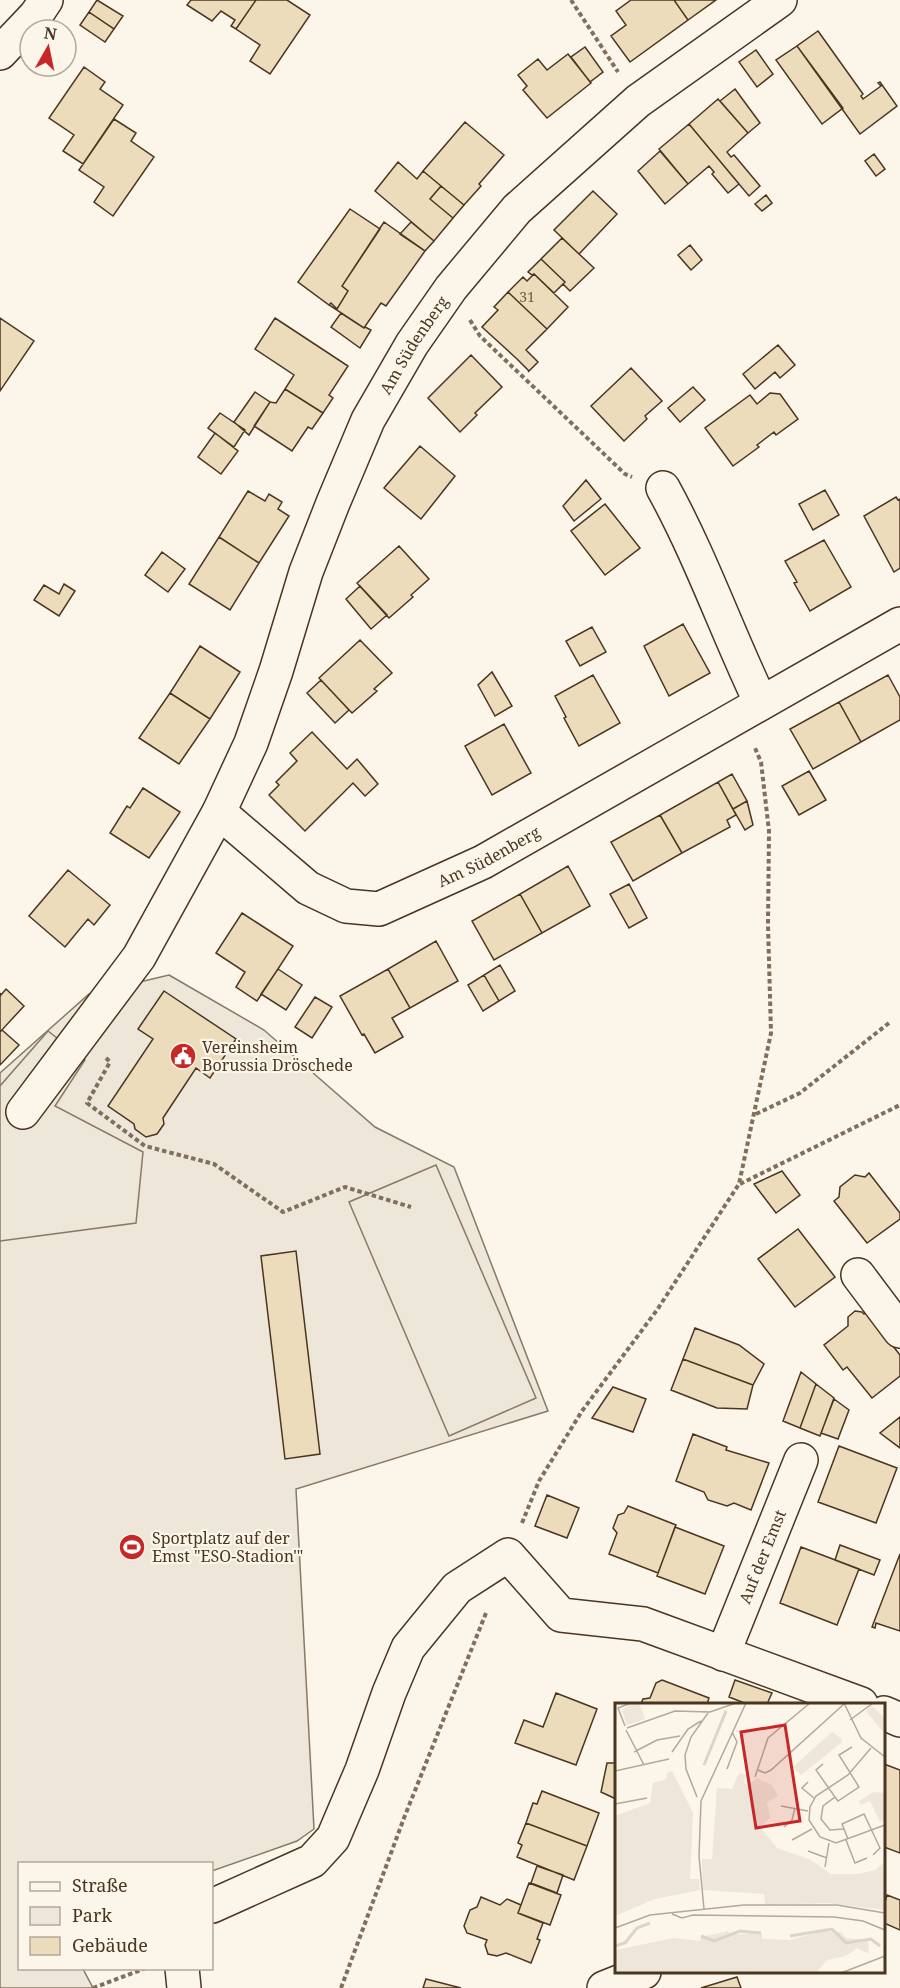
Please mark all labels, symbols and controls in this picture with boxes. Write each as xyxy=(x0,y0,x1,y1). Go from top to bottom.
north arrow xyxy=(18,18,78,78)
text: N xyxy=(42,21,59,45)
house number: 31 xyxy=(519,287,535,306)
street label: Am Südenberg xyxy=(374,291,454,398)
street label: Am Südenberg xyxy=(434,821,544,892)
place label: Vereinsheim Borussia Dröschede xyxy=(202,1036,353,1076)
public building icon: Vereinsheim Borussia Dröschede xyxy=(168,1041,198,1071)
street label: Auf der Emst xyxy=(733,1506,791,1607)
place label: Sportplatz auf der Emst "ESO-Stadion'" xyxy=(152,1527,303,1567)
sports icon: Sportplatz auf der Emst "ESO-Stadion'" xyxy=(117,1532,147,1562)
inset map xyxy=(615,1703,885,1973)
legend xyxy=(18,1862,213,1970)
text: Straße xyxy=(72,1873,128,1897)
text: Park xyxy=(72,1903,112,1927)
text: Gebäude xyxy=(72,1933,148,1957)

